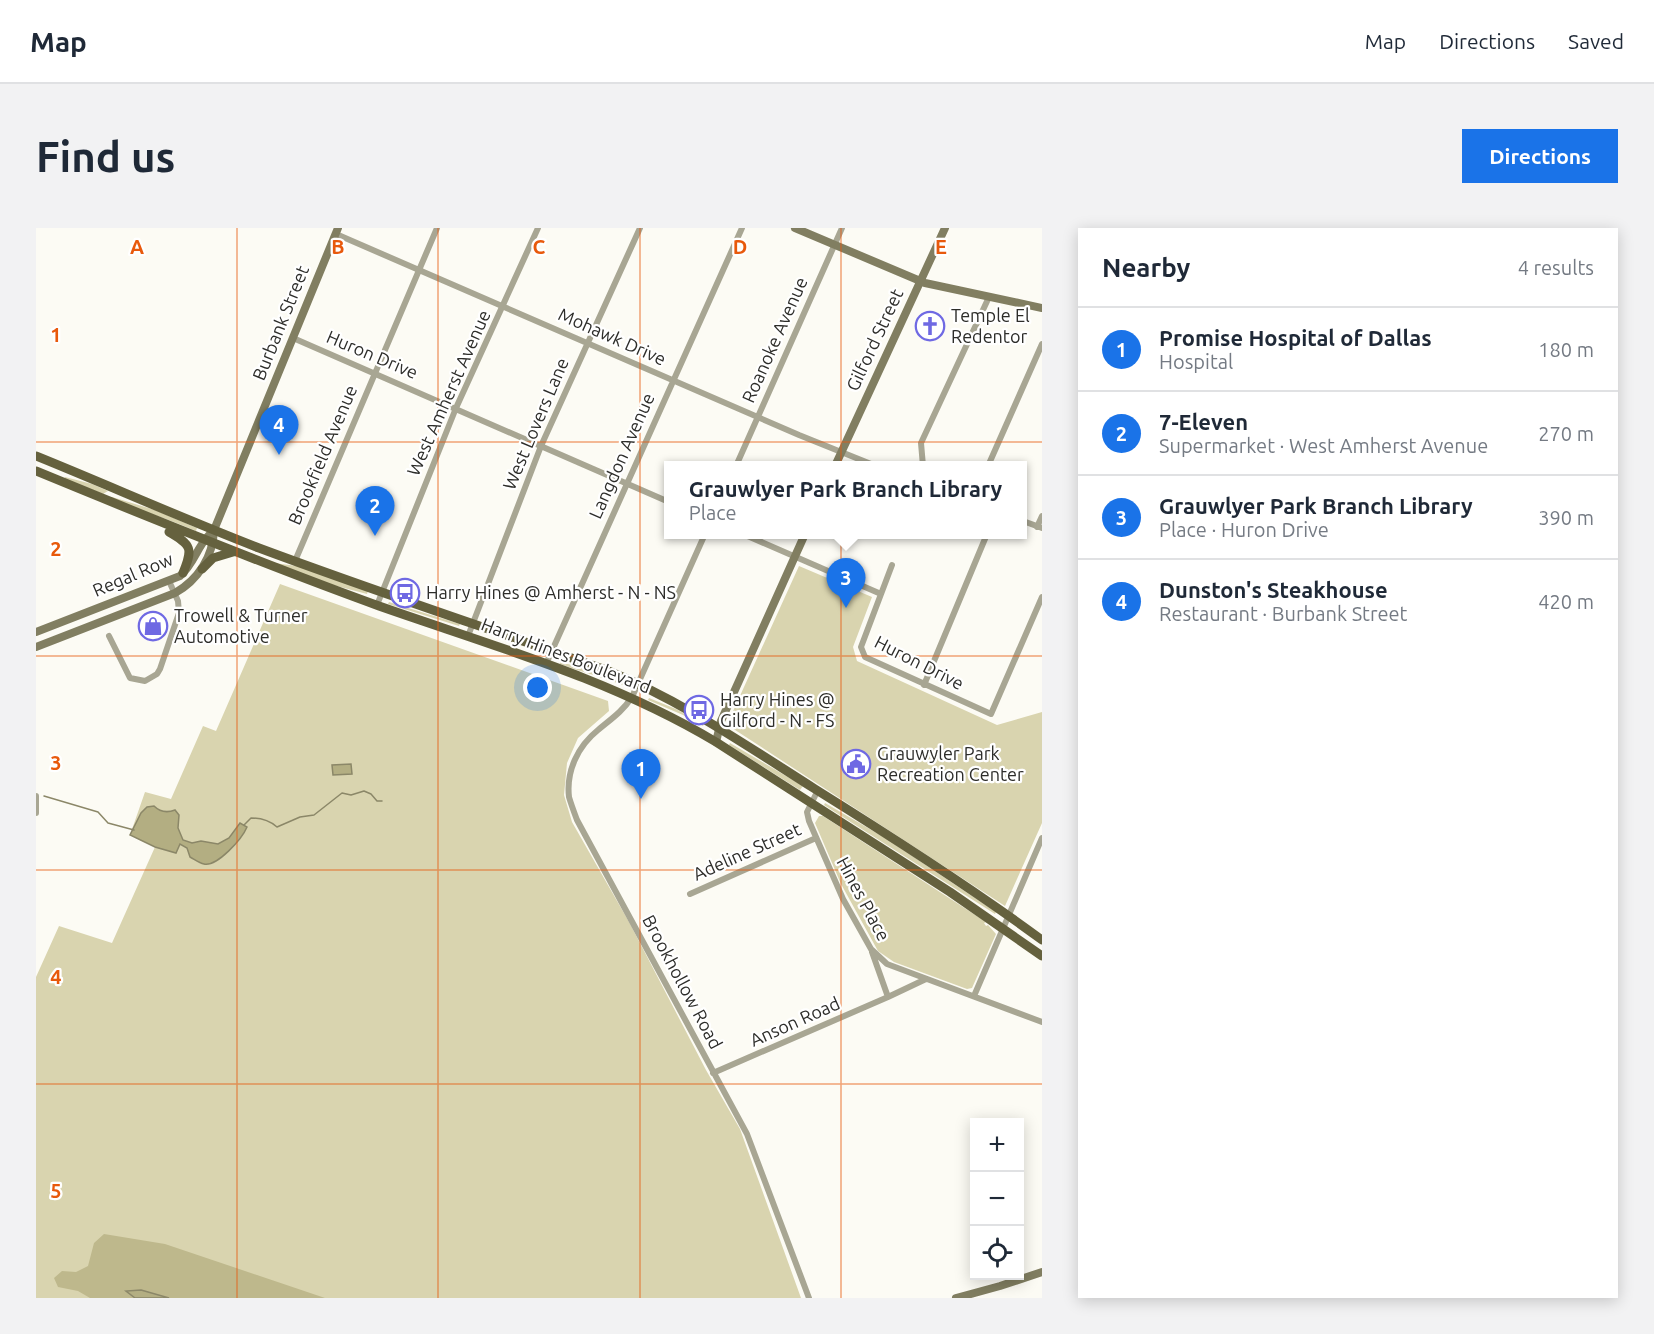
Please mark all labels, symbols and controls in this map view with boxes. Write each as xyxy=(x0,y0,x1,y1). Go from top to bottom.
text: Map xyxy=(30,26,87,57)
text: Map xyxy=(1365,29,1406,53)
text: Directions xyxy=(1439,29,1535,53)
text: Saved xyxy=(1568,29,1624,53)
button: Directions xyxy=(1462,129,1618,183)
text: Find us xyxy=(36,133,175,180)
text: A xyxy=(130,235,144,258)
text: B xyxy=(331,235,345,258)
text: C xyxy=(533,235,546,258)
text: D xyxy=(733,235,747,258)
text: E xyxy=(935,235,947,258)
text: Nearby xyxy=(1102,253,1190,282)
text: 4 results xyxy=(1518,256,1594,279)
street label: Burbank Street xyxy=(248,262,312,383)
street label: Roanoke Avenue xyxy=(737,274,811,405)
street label: Gilford Street xyxy=(842,285,906,394)
street label: Mohawk Drive xyxy=(556,303,669,369)
place label: Temple El Redentor xyxy=(951,305,1030,346)
street label: West Amherst Avenue xyxy=(402,307,494,479)
church icon: Temple El Redentor xyxy=(914,310,946,342)
text: 1 xyxy=(50,323,62,346)
text: Promise Hospital of Dallas xyxy=(1159,325,1432,350)
street label: Huron Drive xyxy=(324,326,421,382)
text: 1 xyxy=(1116,338,1127,361)
text: 180 m xyxy=(1538,338,1594,361)
text: Hospital xyxy=(1159,350,1233,373)
street label: West Lovers Lane xyxy=(498,355,572,492)
street label: Brookfield Avenue xyxy=(284,382,361,527)
street label: Langdon Avenue xyxy=(584,390,658,521)
pin: 4 xyxy=(260,406,298,455)
text: 7-Eleven xyxy=(1159,409,1248,434)
text: 2 xyxy=(1116,422,1127,445)
text: 270 m xyxy=(1538,422,1594,445)
text: Supermarket · West Amherst Avenue xyxy=(1159,434,1488,457)
popup xyxy=(664,461,1027,539)
text: Grauwlyer Park Branch Library xyxy=(689,476,1002,501)
pin: 2 xyxy=(356,486,394,536)
text: Grauwlyer Park Branch Library xyxy=(1159,493,1473,518)
text: Place xyxy=(689,501,737,524)
text: 3 xyxy=(1116,506,1127,529)
text: 390 m xyxy=(1538,506,1594,529)
text: Place · Huron Drive xyxy=(1159,518,1329,541)
text: 2 xyxy=(50,537,62,560)
street label: Regal Row xyxy=(89,548,176,600)
pin: 3 xyxy=(826,558,866,608)
bus stop icon: Harry Hines @ Amherst - N - NS xyxy=(389,577,421,609)
text: Dunston's Steakhouse xyxy=(1159,577,1388,602)
place label: Harry Hines @ Amherst - N - NS xyxy=(426,582,676,602)
text: 4 xyxy=(1116,590,1127,613)
text: 420 m xyxy=(1538,590,1594,613)
text: Restaurant · Burbank Street xyxy=(1159,602,1407,625)
place label: Trowell & Turner Automotive xyxy=(174,605,308,646)
shop icon: Trowell & Turner Automotive xyxy=(137,610,169,642)
street label: Harry Hines Boulevard xyxy=(479,613,654,697)
street label: Huron Drive xyxy=(872,631,967,693)
your location xyxy=(523,673,552,702)
place label: Harry Hines @ Gilford - N - FS xyxy=(720,689,835,730)
bus stop icon: Harry Hines @ Gilford - N - FS xyxy=(683,694,715,726)
place label: Grauwyler Park Recreation Center xyxy=(877,743,1024,784)
public building icon: Grauwyler Park Recreation Center xyxy=(840,748,872,780)
pin: 1 xyxy=(622,750,660,799)
text: 3 xyxy=(50,751,62,774)
street label: Adeline Street xyxy=(690,818,804,884)
street label: Hines Place xyxy=(833,853,894,944)
street label: Brookhollow Road xyxy=(639,911,727,1052)
text: 4 xyxy=(50,965,62,988)
street label: Anson Road xyxy=(747,992,843,1050)
map controls xyxy=(970,1118,1024,1280)
button: + xyxy=(970,1118,1024,1172)
button: − xyxy=(970,1172,1024,1226)
text: 5 xyxy=(50,1179,62,1202)
button: locate xyxy=(970,1226,1024,1280)

